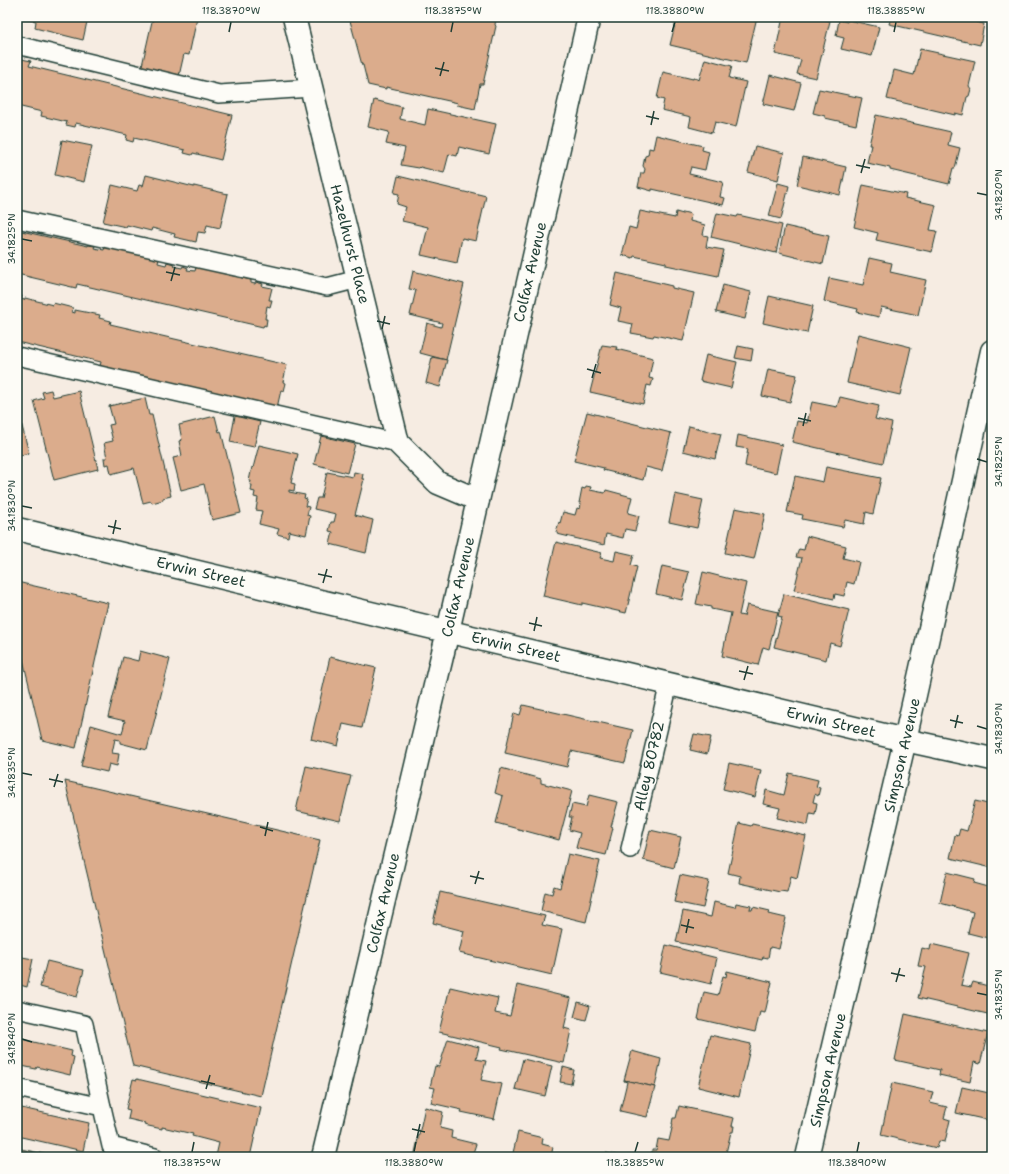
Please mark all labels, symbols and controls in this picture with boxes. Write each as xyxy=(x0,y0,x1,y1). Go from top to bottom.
text: 118.3870°W xyxy=(202,4,261,17)
text: 118.3875°W xyxy=(424,4,482,17)
text: 118.3880°W xyxy=(646,4,705,17)
text: 118.3885°W xyxy=(867,4,925,17)
text: 34.1820°N xyxy=(992,169,1005,221)
street label: Hazelhurst Place xyxy=(325,182,375,306)
text: 34.1825°N xyxy=(5,213,18,265)
street label: Colfax Avenue xyxy=(509,220,551,324)
text: 34.1825°N xyxy=(992,436,1005,488)
text: 34.1830°N xyxy=(5,480,18,532)
street label: Colfax Avenue xyxy=(437,535,479,639)
street label: Erwin Street xyxy=(154,552,248,592)
street label: Erwin Street xyxy=(469,627,563,667)
street label: Simpson Avenue xyxy=(879,696,925,814)
street label: Erwin Street xyxy=(784,702,878,742)
text: 34.1830°N xyxy=(992,703,1005,755)
street label: Alley 80782 xyxy=(629,719,669,813)
text: 34.1835°N xyxy=(5,747,18,799)
street label: Colfax Avenue xyxy=(362,851,404,955)
text: 34.1835°N xyxy=(992,969,1005,1021)
street label: Simpson Avenue xyxy=(805,1011,851,1129)
text: 34.1840°N xyxy=(5,1013,18,1065)
text: 118.3875°W xyxy=(163,1156,221,1169)
text: 118.3880°W xyxy=(385,1156,444,1169)
text: 118.3885°W xyxy=(606,1156,664,1169)
text: 118.3890°W xyxy=(828,1156,887,1169)

